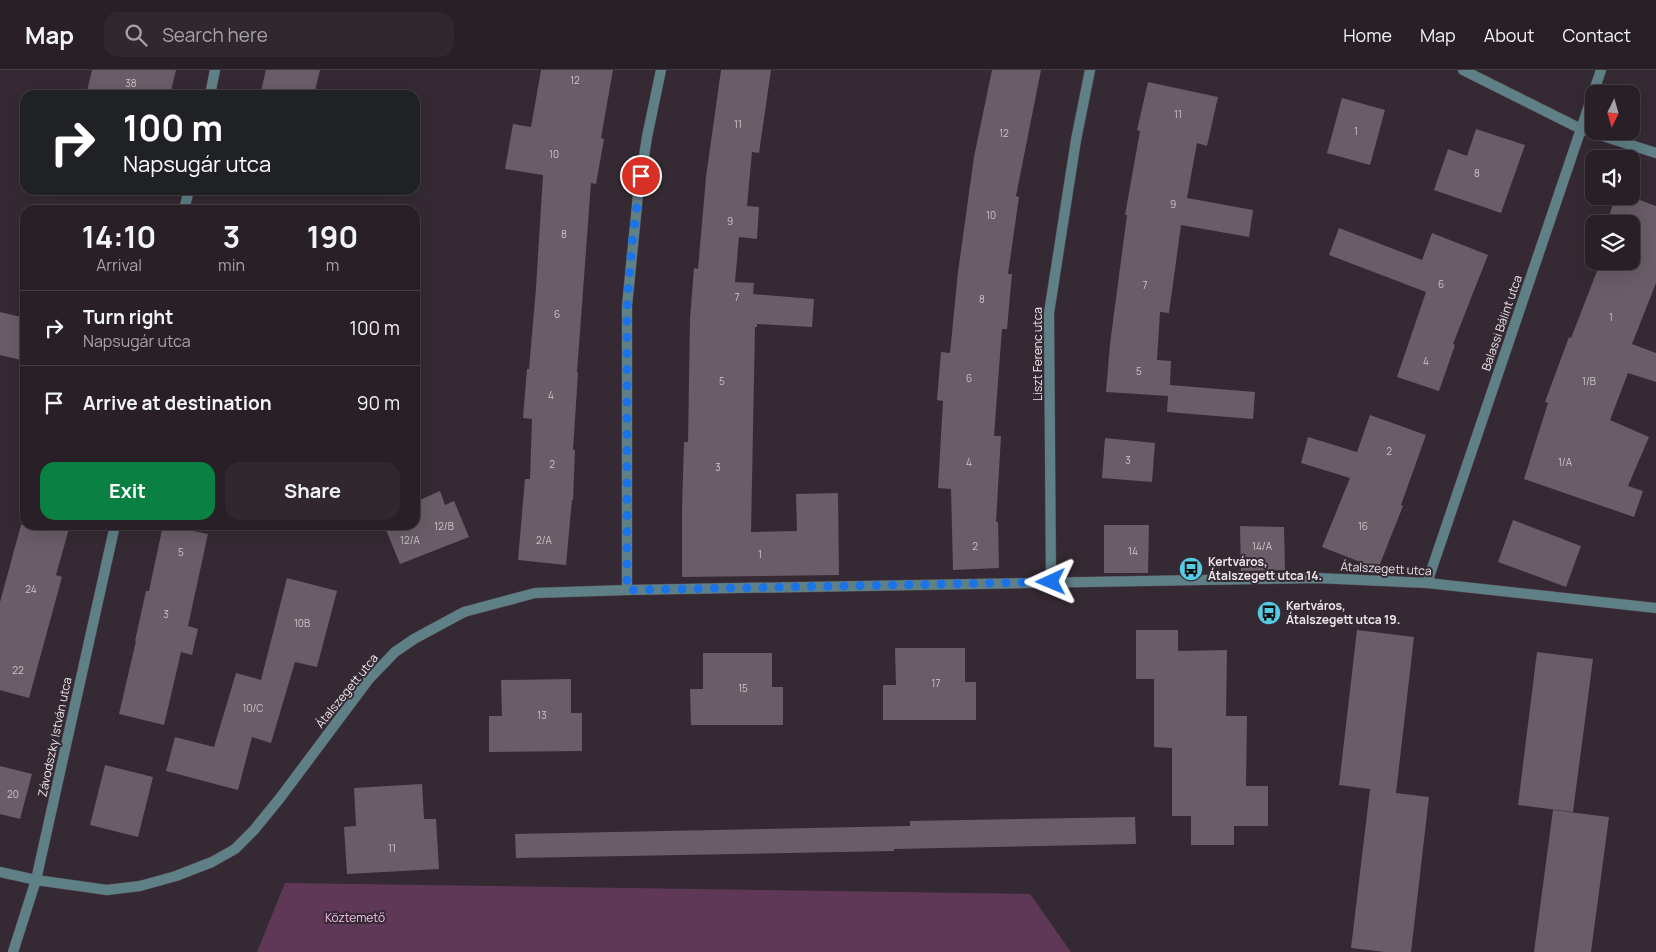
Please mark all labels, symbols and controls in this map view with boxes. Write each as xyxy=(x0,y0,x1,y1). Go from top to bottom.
search box xyxy=(104,12,454,57)
text: Map xyxy=(25,18,74,51)
icon: search xyxy=(122,21,150,49)
text: Search here xyxy=(162,22,268,48)
text: Home xyxy=(1343,23,1392,47)
text: Map xyxy=(1420,23,1456,47)
text: About xyxy=(1484,23,1534,47)
text: Contact xyxy=(1562,23,1631,47)
house number: 12 xyxy=(570,73,580,87)
house number: 38 xyxy=(125,76,137,90)
north arrow xyxy=(1585,85,1640,140)
map controls xyxy=(1585,85,1640,270)
text: 100 m xyxy=(123,104,223,152)
house number: 11 xyxy=(1174,107,1182,121)
icon: right xyxy=(40,110,105,175)
house number: 11 xyxy=(734,117,742,131)
house number: 1 xyxy=(1354,124,1358,138)
house number: 12 xyxy=(999,126,1009,140)
house number: 10 xyxy=(549,147,559,161)
text: Napsugár utca xyxy=(123,149,271,179)
button: sound xyxy=(1585,150,1640,205)
pin xyxy=(620,155,662,197)
icon: arrive xyxy=(627,162,655,190)
house number: 8 xyxy=(1474,166,1480,180)
house number: 9 xyxy=(1170,197,1176,211)
house number: 10 xyxy=(986,208,996,222)
house number: 9 xyxy=(727,214,733,228)
button: layers xyxy=(1585,215,1640,270)
text: 14:10 xyxy=(82,216,156,257)
text: 3 xyxy=(223,216,240,257)
text: 190 xyxy=(307,216,358,257)
house number: 8 xyxy=(561,227,567,241)
text: Arrival xyxy=(96,254,142,276)
text: min xyxy=(218,254,245,276)
text: m xyxy=(326,254,339,276)
street label: Balassi Bálint utca xyxy=(1477,273,1526,373)
house number: 6 xyxy=(1438,277,1444,291)
house number: 7 xyxy=(1142,278,1148,292)
house number: 7 xyxy=(734,290,740,304)
house number: 8 xyxy=(979,292,985,306)
text: Turn right xyxy=(83,304,173,330)
house number: 6 xyxy=(554,307,560,321)
street label: Liszt Ferenc utca xyxy=(1029,307,1046,401)
house number: 1 xyxy=(1609,310,1613,324)
icon: right xyxy=(40,314,68,342)
text: 100 m xyxy=(349,315,400,341)
text: Napsugár utca xyxy=(83,330,191,352)
house number: 4 xyxy=(1423,354,1429,368)
house number: 5 xyxy=(1136,364,1142,378)
house number: 6 xyxy=(966,371,972,385)
house number: 5 xyxy=(719,374,725,388)
house number: 1/B xyxy=(1582,374,1596,388)
house number: 4 xyxy=(548,388,554,402)
icon: arrive xyxy=(40,389,68,417)
text: Arrive at destination xyxy=(83,390,272,416)
text: 90 m xyxy=(357,390,400,416)
house number: 2 xyxy=(1386,444,1392,458)
house number: 3 xyxy=(1125,453,1131,467)
house number: 4 xyxy=(966,455,972,469)
house number: 1/A xyxy=(1558,455,1573,469)
house number: 2 xyxy=(549,457,555,471)
house number: 3 xyxy=(715,460,721,474)
button: Exit xyxy=(40,462,215,520)
button: Share xyxy=(225,462,400,520)
house number: 12/B xyxy=(434,519,454,533)
house number: 16 xyxy=(1358,519,1368,533)
house number: 12/A xyxy=(400,533,421,547)
house number: 2/A xyxy=(536,533,553,547)
house number: 2 xyxy=(972,539,978,553)
house number: 14/A xyxy=(1252,539,1273,553)
house number: 14 xyxy=(1128,544,1138,558)
house number: 5 xyxy=(178,545,184,559)
house number: 1 xyxy=(758,547,762,561)
place label: Kertváros, Átalszegett utca 14. xyxy=(1208,553,1322,584)
position arrow xyxy=(1024,555,1076,607)
bus stop icon: Kertváros, Átalszegett utca 14. xyxy=(1178,556,1204,582)
street label: Átalszegett utca xyxy=(1340,558,1432,579)
house number: 24 xyxy=(25,582,37,596)
place label: Kertváros, Átalszegett utca 19. xyxy=(1286,597,1400,628)
bus stop icon: Kertváros, Átalszegett utca 19. xyxy=(1256,600,1282,626)
house number: 3 xyxy=(163,607,169,621)
house number: 10B xyxy=(294,616,310,630)
street label: Átalszegett utca xyxy=(311,650,382,731)
house number: 22 xyxy=(12,663,24,677)
street label: Závodszky István utca xyxy=(34,675,76,798)
house number: 17 xyxy=(932,676,940,690)
house number: 15 xyxy=(738,681,748,695)
house number: 10/C xyxy=(242,701,264,715)
house number: 13 xyxy=(537,708,547,722)
house number: 20 xyxy=(7,787,19,801)
house number: 11 xyxy=(388,841,396,855)
park label: Köztemető xyxy=(325,909,385,926)

